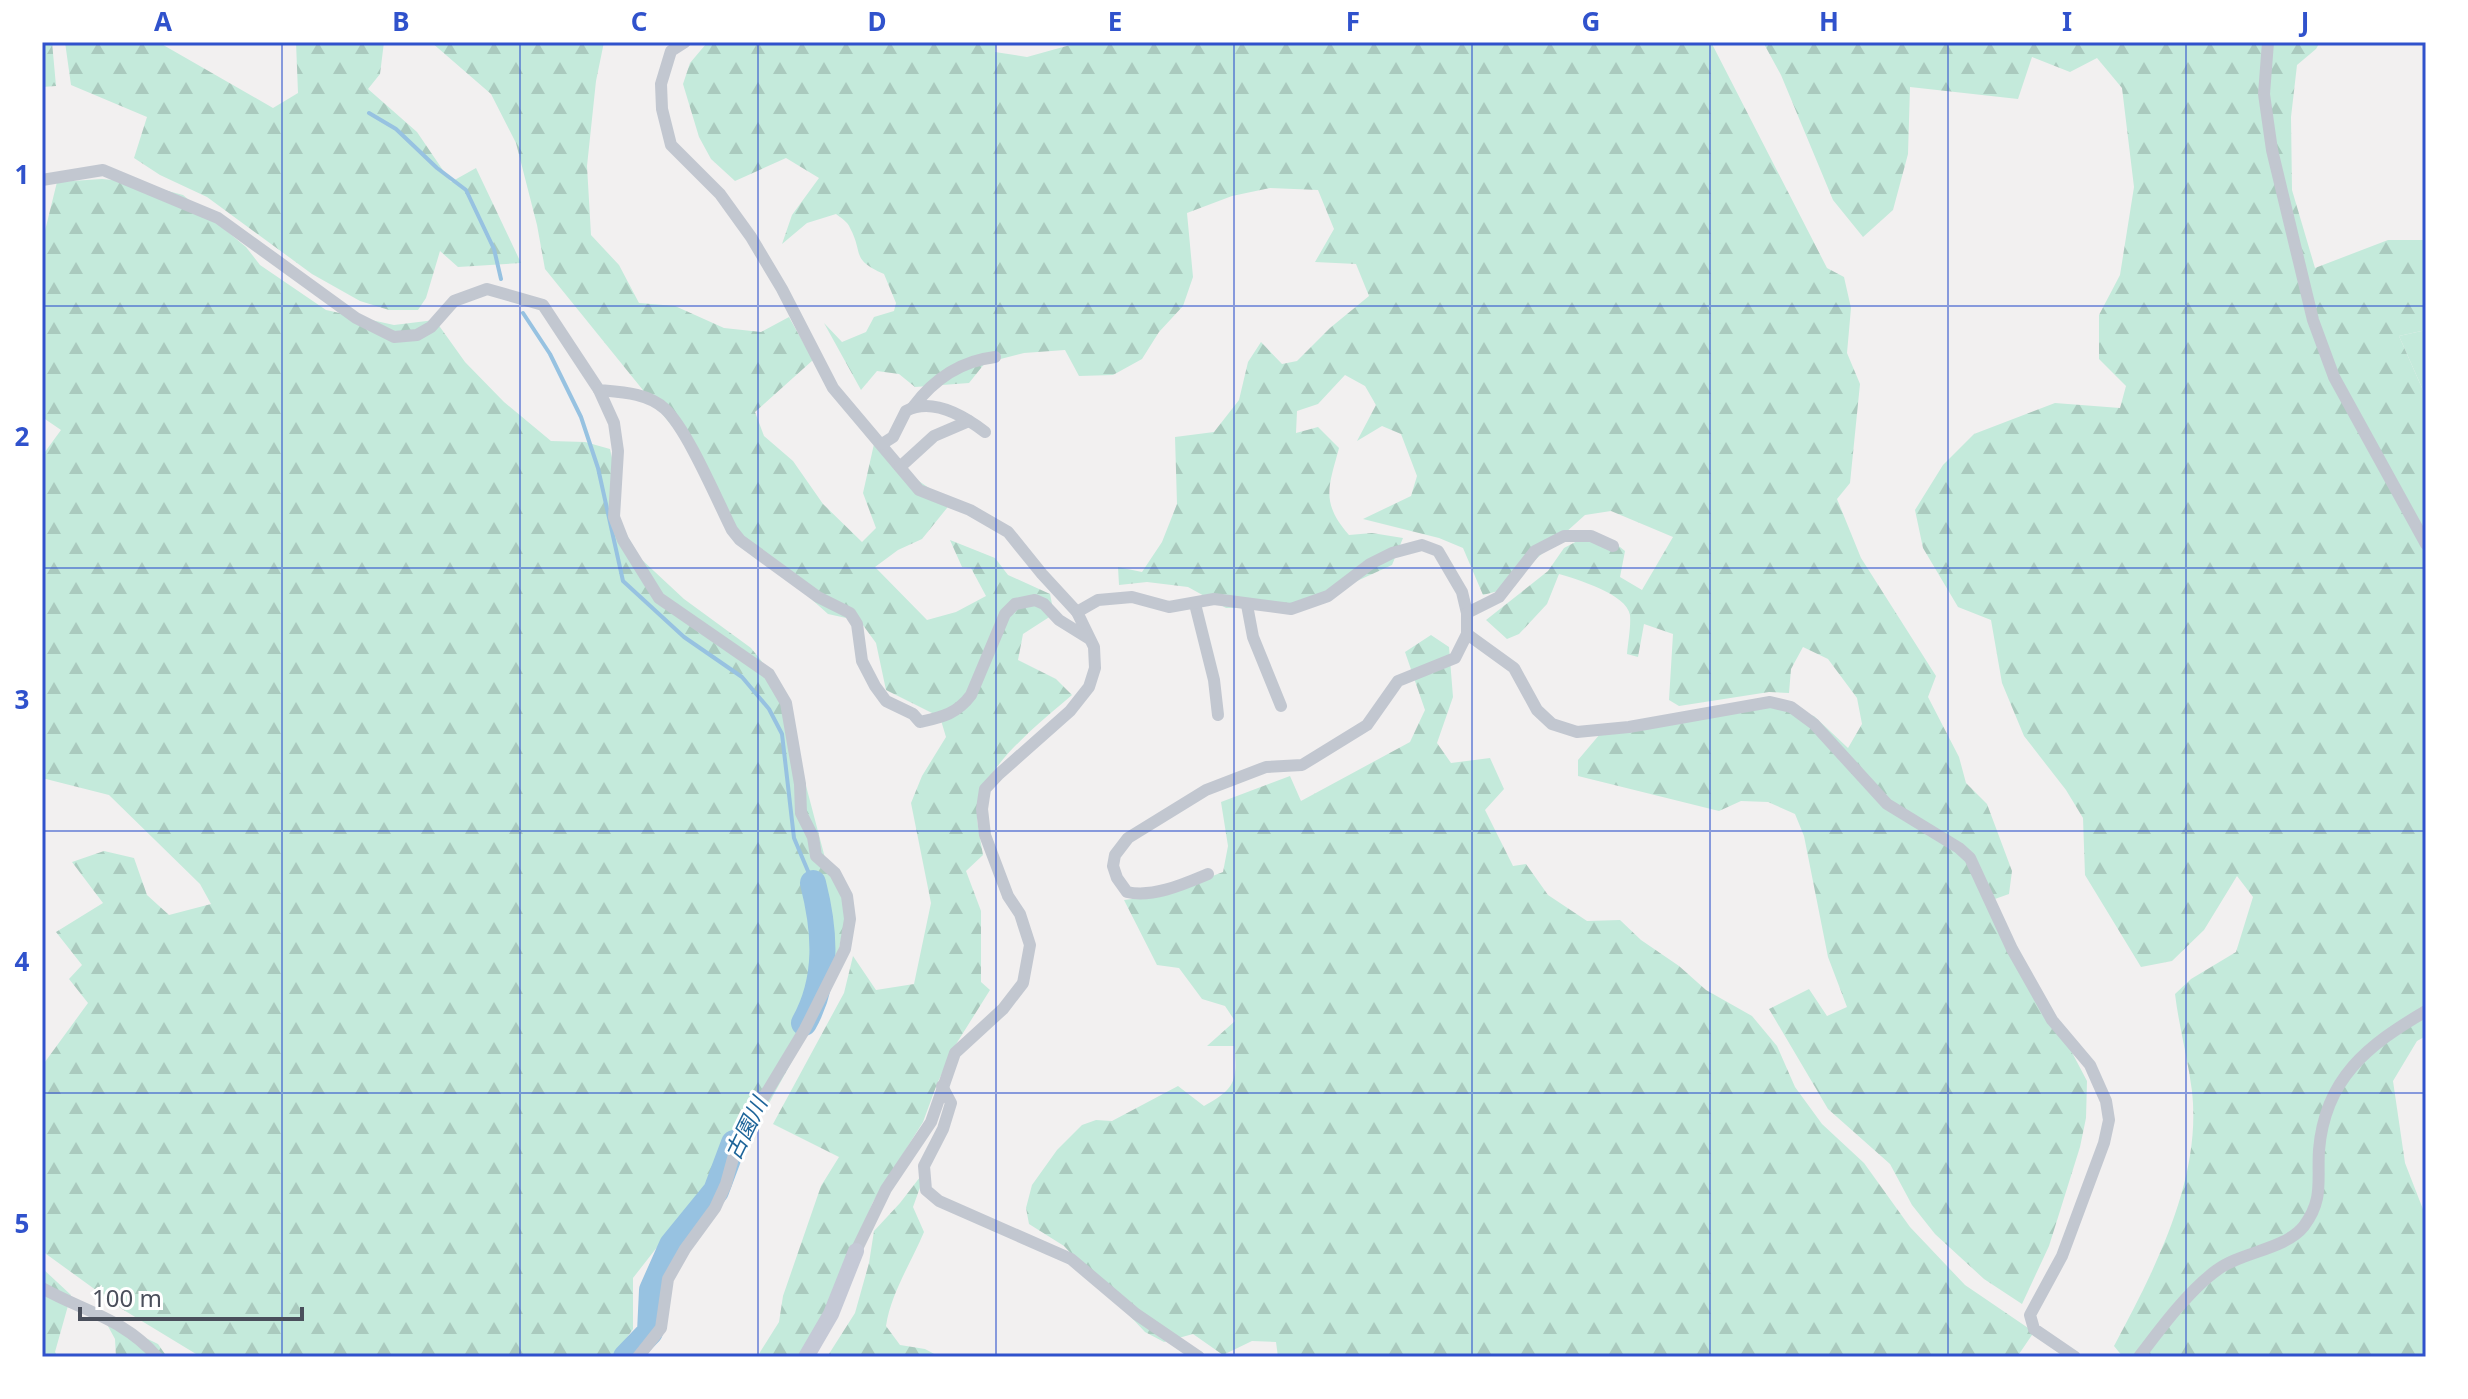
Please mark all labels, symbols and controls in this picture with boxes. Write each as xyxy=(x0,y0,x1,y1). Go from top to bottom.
text: A xyxy=(154,3,172,39)
text: B xyxy=(392,3,410,39)
text: C xyxy=(631,3,647,39)
text: D xyxy=(867,3,887,39)
text: E xyxy=(1108,3,1122,39)
text: F xyxy=(1346,3,1360,39)
text: G xyxy=(1582,3,1600,39)
text: H xyxy=(1819,3,1839,39)
text: I xyxy=(2062,3,2072,39)
text: J xyxy=(2299,3,2309,39)
text: 1 xyxy=(15,156,29,192)
text: 2 xyxy=(15,418,30,454)
text: 3 xyxy=(15,681,29,717)
text: 4 xyxy=(15,943,30,979)
water label: 古園川 xyxy=(717,1090,774,1164)
text: 5 xyxy=(15,1205,29,1241)
scale bar xyxy=(80,1271,302,1321)
text: 100 m xyxy=(92,1281,162,1314)

